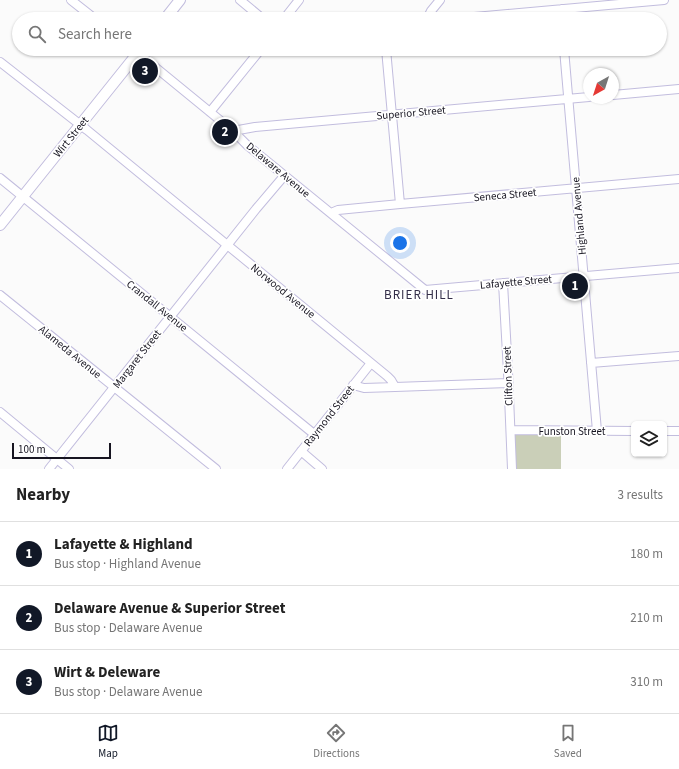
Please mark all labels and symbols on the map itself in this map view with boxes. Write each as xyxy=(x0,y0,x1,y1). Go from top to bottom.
pin: 3 xyxy=(132,56,158,86)
north arrow xyxy=(583,68,619,104)
street label: Superior Street xyxy=(376,102,447,123)
street label: Wirt Street xyxy=(50,113,92,161)
pin: 2 xyxy=(212,117,238,147)
street label: Delaware Avenue xyxy=(243,139,314,202)
street label: Highland Avenue xyxy=(568,176,590,255)
street label: Seneca Street xyxy=(473,185,537,205)
your location xyxy=(390,233,410,253)
street label: Norwood Avenue xyxy=(248,260,319,322)
street label: Lafayette Street xyxy=(479,271,553,293)
pin: 1 xyxy=(562,271,588,301)
street label: Crandall Avenue xyxy=(123,277,191,336)
district label: BRIER HILL xyxy=(384,286,454,304)
street label: Alameda Avenue xyxy=(35,322,105,382)
street label: Margaret Street xyxy=(109,326,165,391)
street label: Clifton Street xyxy=(499,346,517,406)
street label: Raymond Street xyxy=(300,382,358,450)
street label: Funston Street xyxy=(539,424,606,439)
scale bar xyxy=(12,441,111,460)

